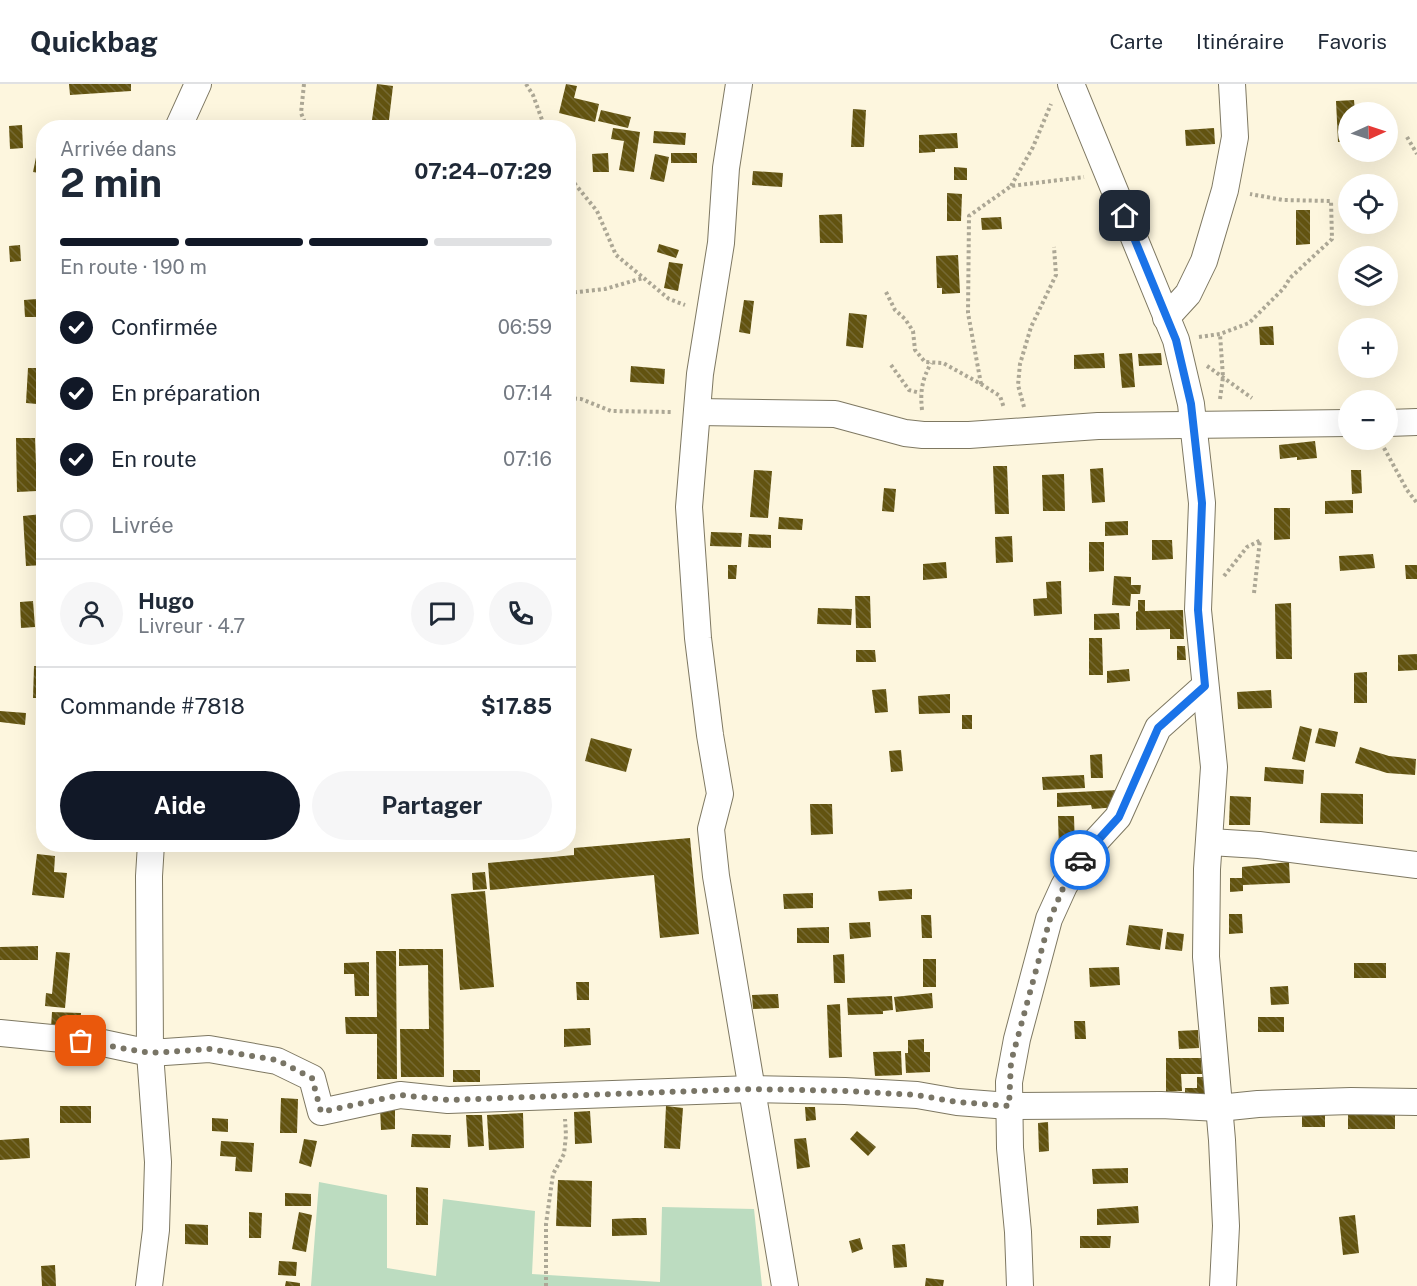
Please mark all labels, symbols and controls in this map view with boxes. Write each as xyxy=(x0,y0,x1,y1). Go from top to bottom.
text: Quickbag xyxy=(30,25,158,58)
text: Carte xyxy=(1109,29,1163,54)
text: Itinéraire xyxy=(1196,29,1284,54)
text: Favoris xyxy=(1317,29,1387,54)
north arrow xyxy=(1338,102,1398,162)
map controls xyxy=(1338,102,1398,450)
text: Arrivée dans xyxy=(60,137,176,161)
text: 07:24–07:29 xyxy=(414,158,552,184)
text: 2 min xyxy=(60,160,162,206)
button: locate xyxy=(1338,174,1398,234)
pin xyxy=(1099,190,1150,241)
icon: home xyxy=(1108,199,1141,232)
button: layers xyxy=(1338,246,1398,306)
text: En route · 190 m xyxy=(60,255,207,279)
icon: check xyxy=(60,311,93,344)
text: Confirmée xyxy=(111,314,218,340)
text: 06:59 xyxy=(498,315,552,339)
button: + xyxy=(1338,318,1398,378)
icon: check xyxy=(60,377,93,410)
text: En préparation xyxy=(111,380,261,406)
text: 07:14 xyxy=(503,381,552,405)
button: − xyxy=(1338,390,1398,450)
icon: check xyxy=(60,443,93,476)
text: En route xyxy=(111,446,197,472)
text: 07:16 xyxy=(503,447,552,471)
text: Livrée xyxy=(111,512,174,538)
button: person xyxy=(60,582,123,645)
button: chat xyxy=(411,582,474,645)
button: phone xyxy=(489,582,552,645)
text: Hugo xyxy=(138,588,194,614)
text: Livreur · 4.7 xyxy=(138,614,245,638)
text: Commande #7818 xyxy=(60,693,245,719)
text: $17.85 xyxy=(481,693,552,719)
button: Aide xyxy=(60,771,300,840)
button: Partager xyxy=(312,771,552,840)
courier xyxy=(1050,830,1110,890)
icon: car xyxy=(1064,844,1097,877)
pin xyxy=(55,1015,106,1066)
icon: bag xyxy=(64,1024,97,1057)

